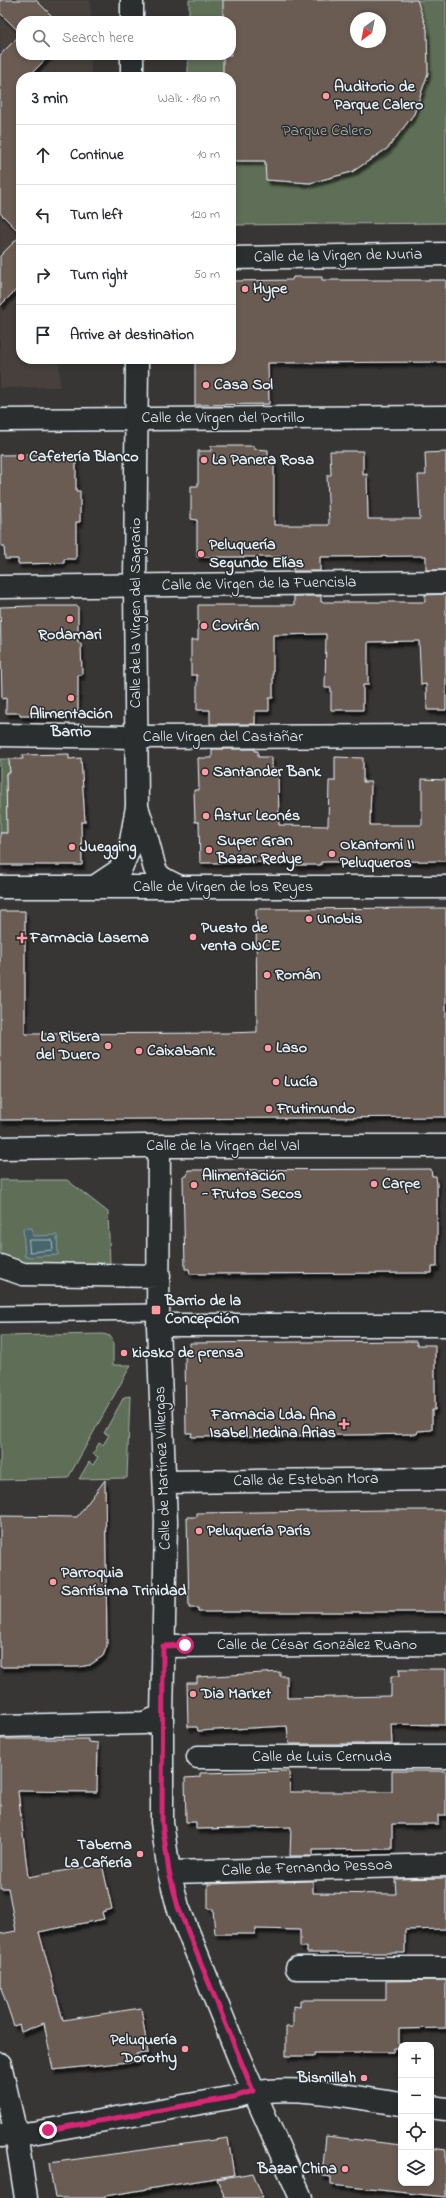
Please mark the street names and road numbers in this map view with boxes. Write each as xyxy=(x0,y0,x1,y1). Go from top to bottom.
street label: Calle de la Virgen de Nuria xyxy=(254,243,422,269)
street label: Calle de Virgen del Portillo xyxy=(142,406,304,430)
street label: Calle de la Virgen del Sagrario xyxy=(124,518,148,708)
street label: Calle de Virgen de la Fuencisla xyxy=(161,570,357,598)
street label: Calle Virgen del Castañar xyxy=(143,725,303,749)
street label: Calle de Virgen de los Reyes xyxy=(133,875,313,899)
street label: Calle de la Virgen del Val xyxy=(146,1134,300,1158)
street label: Calle de Martínez Villergas xyxy=(148,1386,178,1550)
street label: Calle de Esteban Mora xyxy=(233,1467,379,1493)
street label: Calle de César González Ruano xyxy=(217,1633,417,1657)
street label: Calle de Luis Cernuda xyxy=(252,1745,392,1769)
street label: Calle de Fernando Pessoa xyxy=(221,1853,393,1883)

